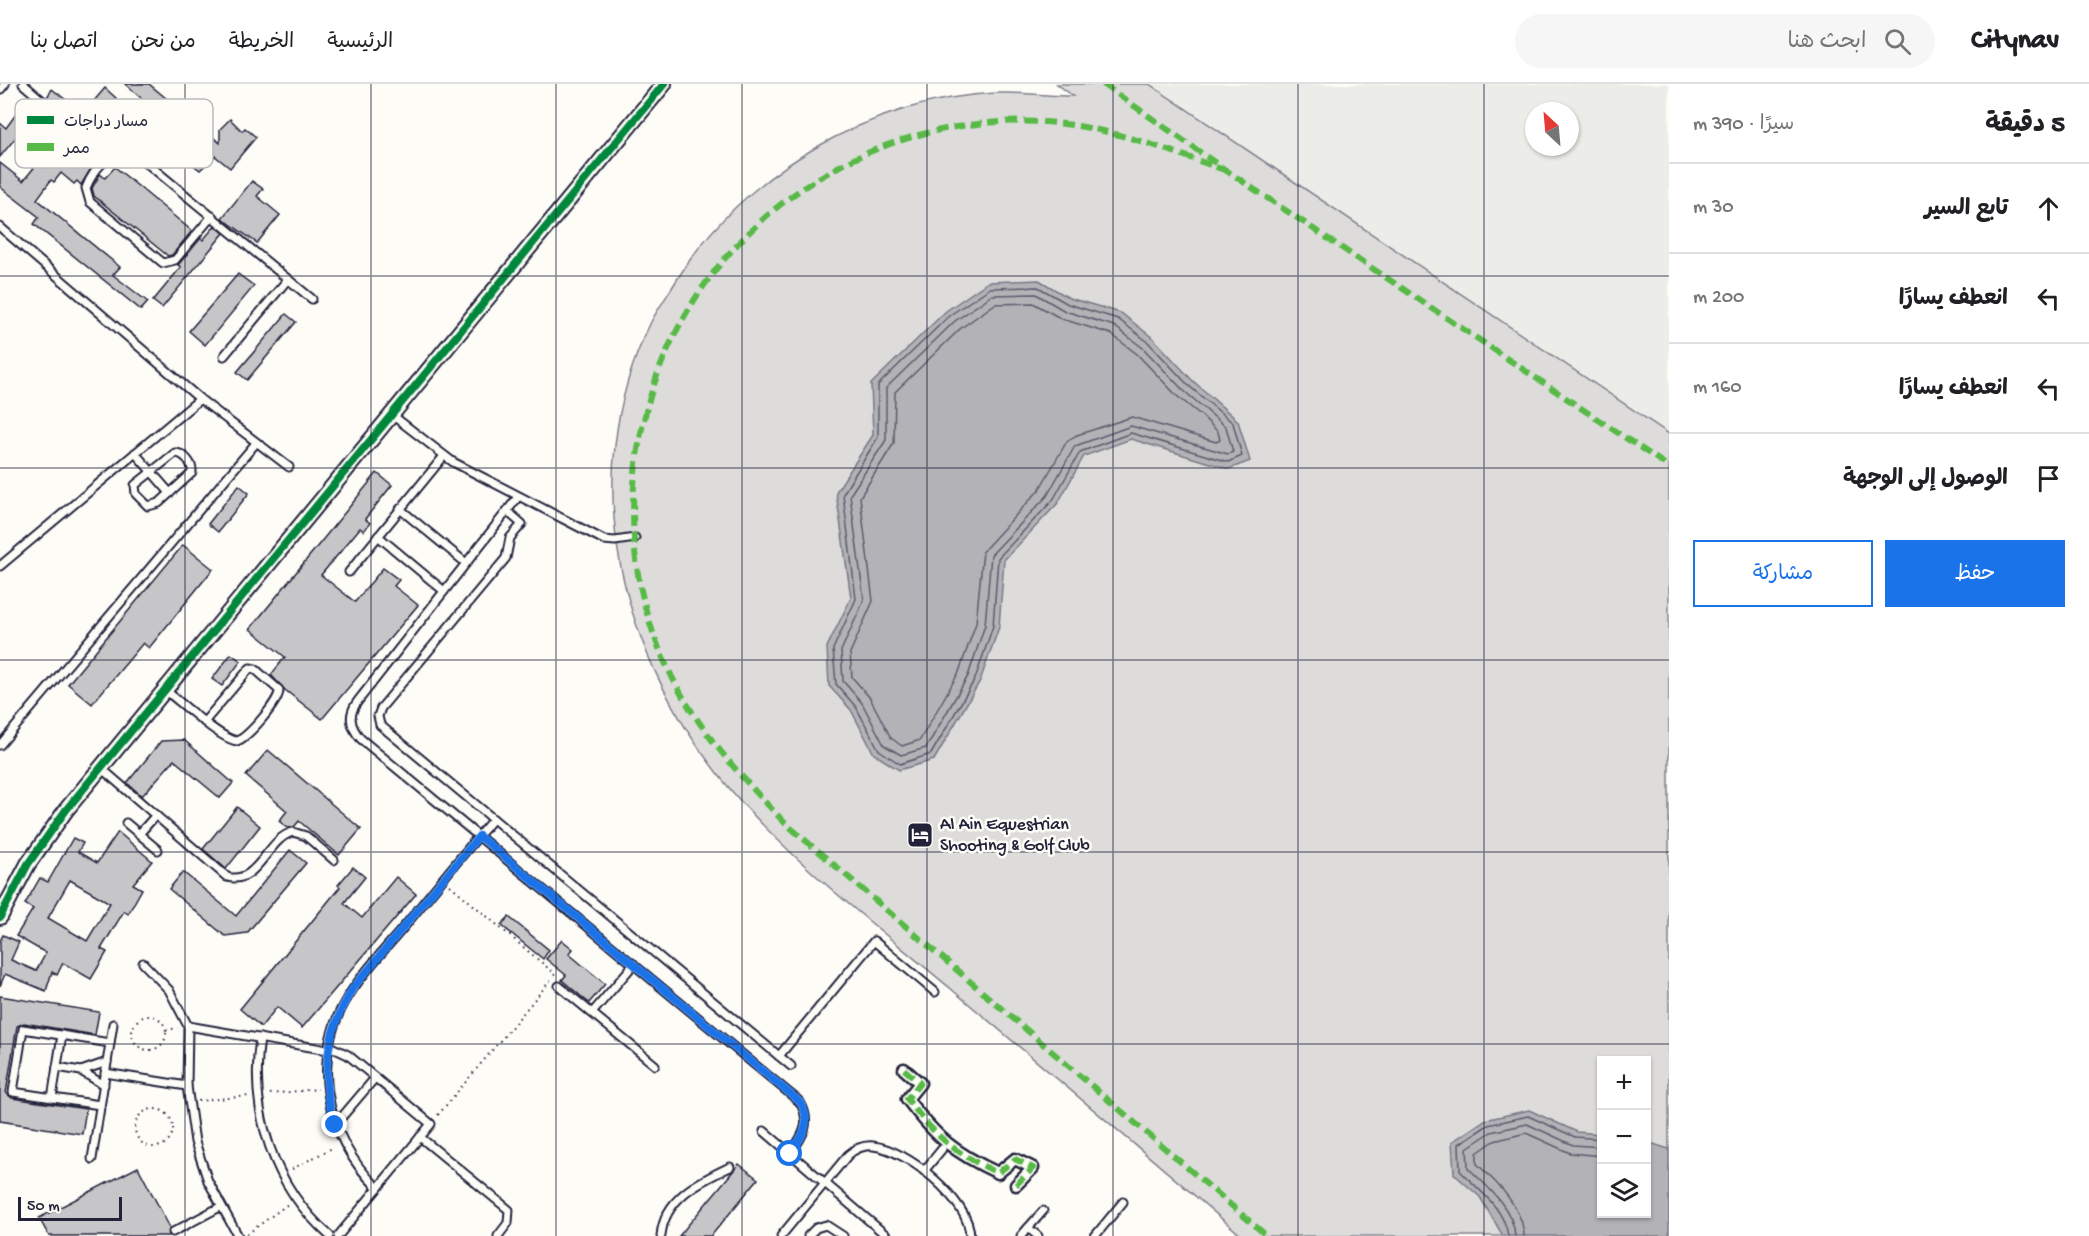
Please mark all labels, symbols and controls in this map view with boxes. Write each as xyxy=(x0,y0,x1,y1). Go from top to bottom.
search box xyxy=(1515,14,1935,68)
icon: search xyxy=(1881,25,1914,58)
text: Citynav xyxy=(1971,25,2059,58)
text: ابحث هنا xyxy=(1788,30,1866,56)
text: اتصل بنا xyxy=(30,31,98,56)
text: من نحن xyxy=(131,31,196,56)
text: الخريطة xyxy=(229,31,294,56)
text: الرئيسية xyxy=(327,31,393,56)
legend xyxy=(15,99,213,168)
north arrow xyxy=(1525,102,1579,156)
text: 5 دقيقة xyxy=(1985,111,2065,142)
text: مسار دراجات xyxy=(64,114,148,133)
text: سيرًا · 390 m xyxy=(1693,114,1794,137)
text: ممر xyxy=(62,141,90,160)
icon: ahead xyxy=(2032,192,2065,225)
text: 30 m xyxy=(1693,197,1734,220)
text: تابع السير xyxy=(1924,197,2008,223)
icon: left xyxy=(2032,282,2065,315)
text: 200 m xyxy=(1693,287,1744,310)
text: انعطف يسارًا xyxy=(1899,287,2008,313)
icon: left xyxy=(2032,372,2065,405)
text: 160 m xyxy=(1693,377,1742,400)
text: انعطف يسارًا xyxy=(1899,377,2008,403)
icon: arrive xyxy=(2032,462,2065,495)
text: الوصول إلى الوجهة xyxy=(1843,467,2008,493)
button: مشاركة xyxy=(1693,540,1873,607)
button: حفظ xyxy=(1885,540,2065,607)
place label: Al Ain Equestrian Shooting & Golf Club xyxy=(940,815,1090,857)
hotel icon: Al Ain Equestrian Shooting & Golf Club xyxy=(905,820,935,850)
map controls xyxy=(1597,1056,1651,1218)
button: + xyxy=(1597,1056,1651,1110)
button: − xyxy=(1597,1110,1651,1164)
route end xyxy=(321,1111,347,1137)
route start xyxy=(776,1140,802,1166)
button: layers xyxy=(1597,1164,1651,1218)
scale bar xyxy=(18,1194,122,1222)
text: 50 m xyxy=(27,1198,60,1217)

